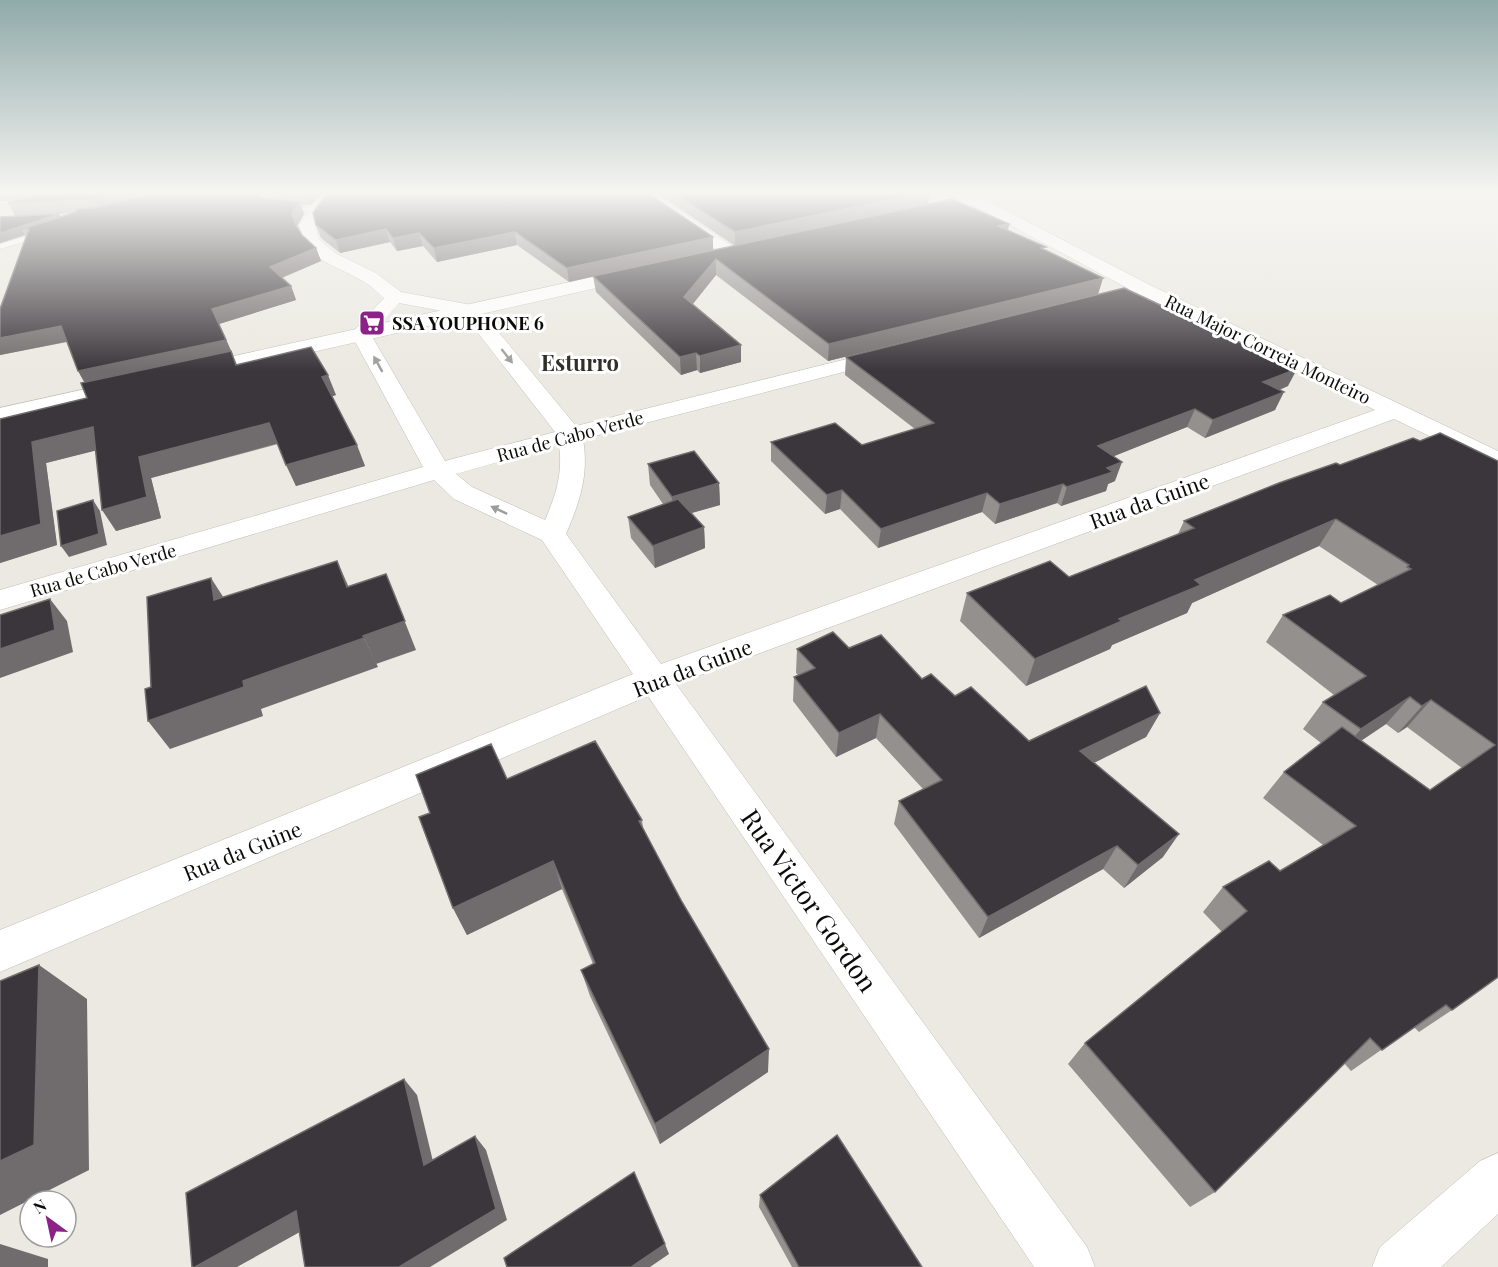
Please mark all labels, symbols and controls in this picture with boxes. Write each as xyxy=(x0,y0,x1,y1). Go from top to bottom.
street label: Rua Major Correia Monteiro xyxy=(1161,289,1375,409)
supermarket icon: SSA YOUPHONE 6 xyxy=(357,308,387,338)
place label: SSA YOUPHONE 6 xyxy=(392,311,544,335)
district label: Esturro xyxy=(541,347,619,377)
one-way arrow xyxy=(500,348,512,363)
one-way arrow xyxy=(374,356,384,373)
street label: Rua de Cabo Verde xyxy=(494,405,646,467)
street label: Rua da Guine xyxy=(1085,465,1213,535)
one-way arrow xyxy=(489,505,507,515)
street label: Rua de Cabo Verde xyxy=(27,538,179,602)
street label: Rua da Guine xyxy=(629,632,755,702)
street label: Rua Victor Gordon xyxy=(734,802,886,999)
street label: Rua da Guine xyxy=(179,814,305,886)
north arrow xyxy=(18,1189,78,1249)
text: N xyxy=(29,1194,50,1218)

